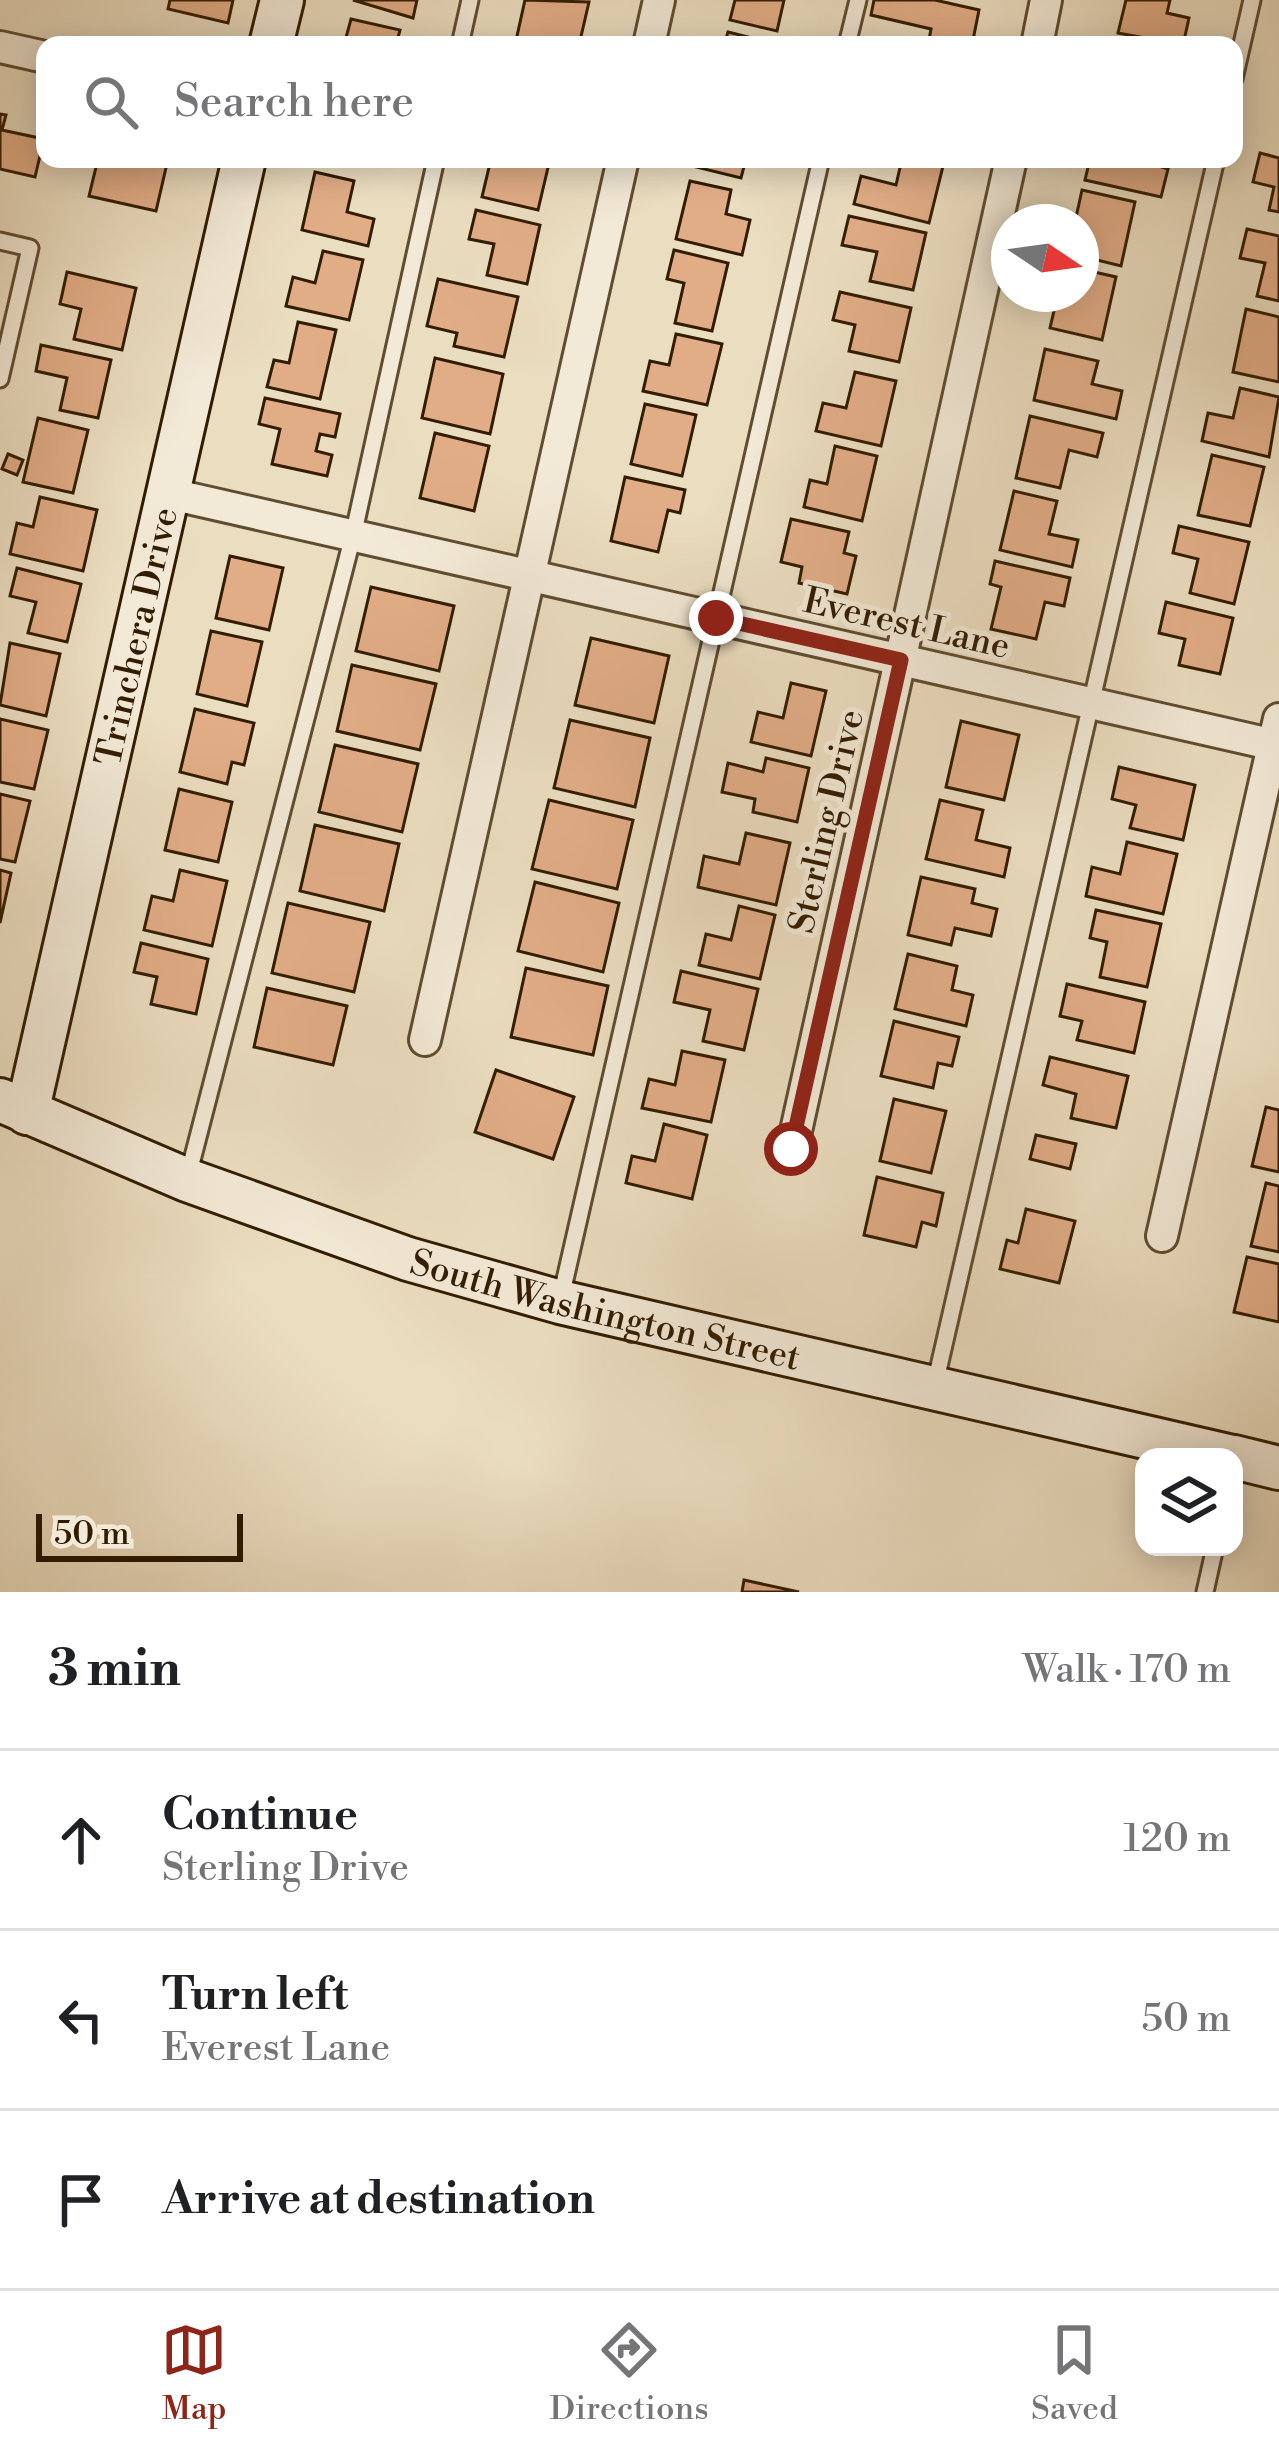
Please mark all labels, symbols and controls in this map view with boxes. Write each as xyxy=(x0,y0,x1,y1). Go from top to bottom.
search box xyxy=(36,36,1243,168)
icon: search xyxy=(78,69,144,135)
text: Search here xyxy=(174,74,414,131)
north arrow xyxy=(991,204,1099,312)
street label: Trinchera Drive xyxy=(87,503,189,770)
street label: Everest Lane xyxy=(799,579,1014,670)
route end xyxy=(689,591,743,645)
street label: Sterling Drive xyxy=(780,705,875,938)
route start xyxy=(764,1122,818,1176)
street label: South Washington Street xyxy=(405,1241,805,1382)
map controls xyxy=(1135,1448,1243,1556)
button: layers xyxy=(1135,1448,1243,1556)
scale bar xyxy=(36,1508,243,1561)
text: 50 m xyxy=(54,1514,130,1555)
text: 3 min xyxy=(48,1638,181,1702)
text: Walk · 170 m xyxy=(1022,1646,1231,1695)
text: Continue xyxy=(162,1787,358,1844)
icon: ahead xyxy=(48,1807,114,1873)
text: 120 m xyxy=(1123,1815,1231,1864)
text: Sterling Drive xyxy=(162,1844,409,1893)
text: Turn left xyxy=(162,1967,348,2024)
icon: left xyxy=(48,1987,114,2053)
text: 50 m xyxy=(1141,1995,1231,2044)
text: Everest Lane xyxy=(162,2024,390,2073)
icon: arrive xyxy=(48,2167,114,2233)
text: Arrive at destination xyxy=(162,2171,595,2228)
tab: Map xyxy=(161,2317,227,2430)
tab: Directions xyxy=(550,2317,709,2430)
tab: Saved xyxy=(1031,2317,1118,2430)

